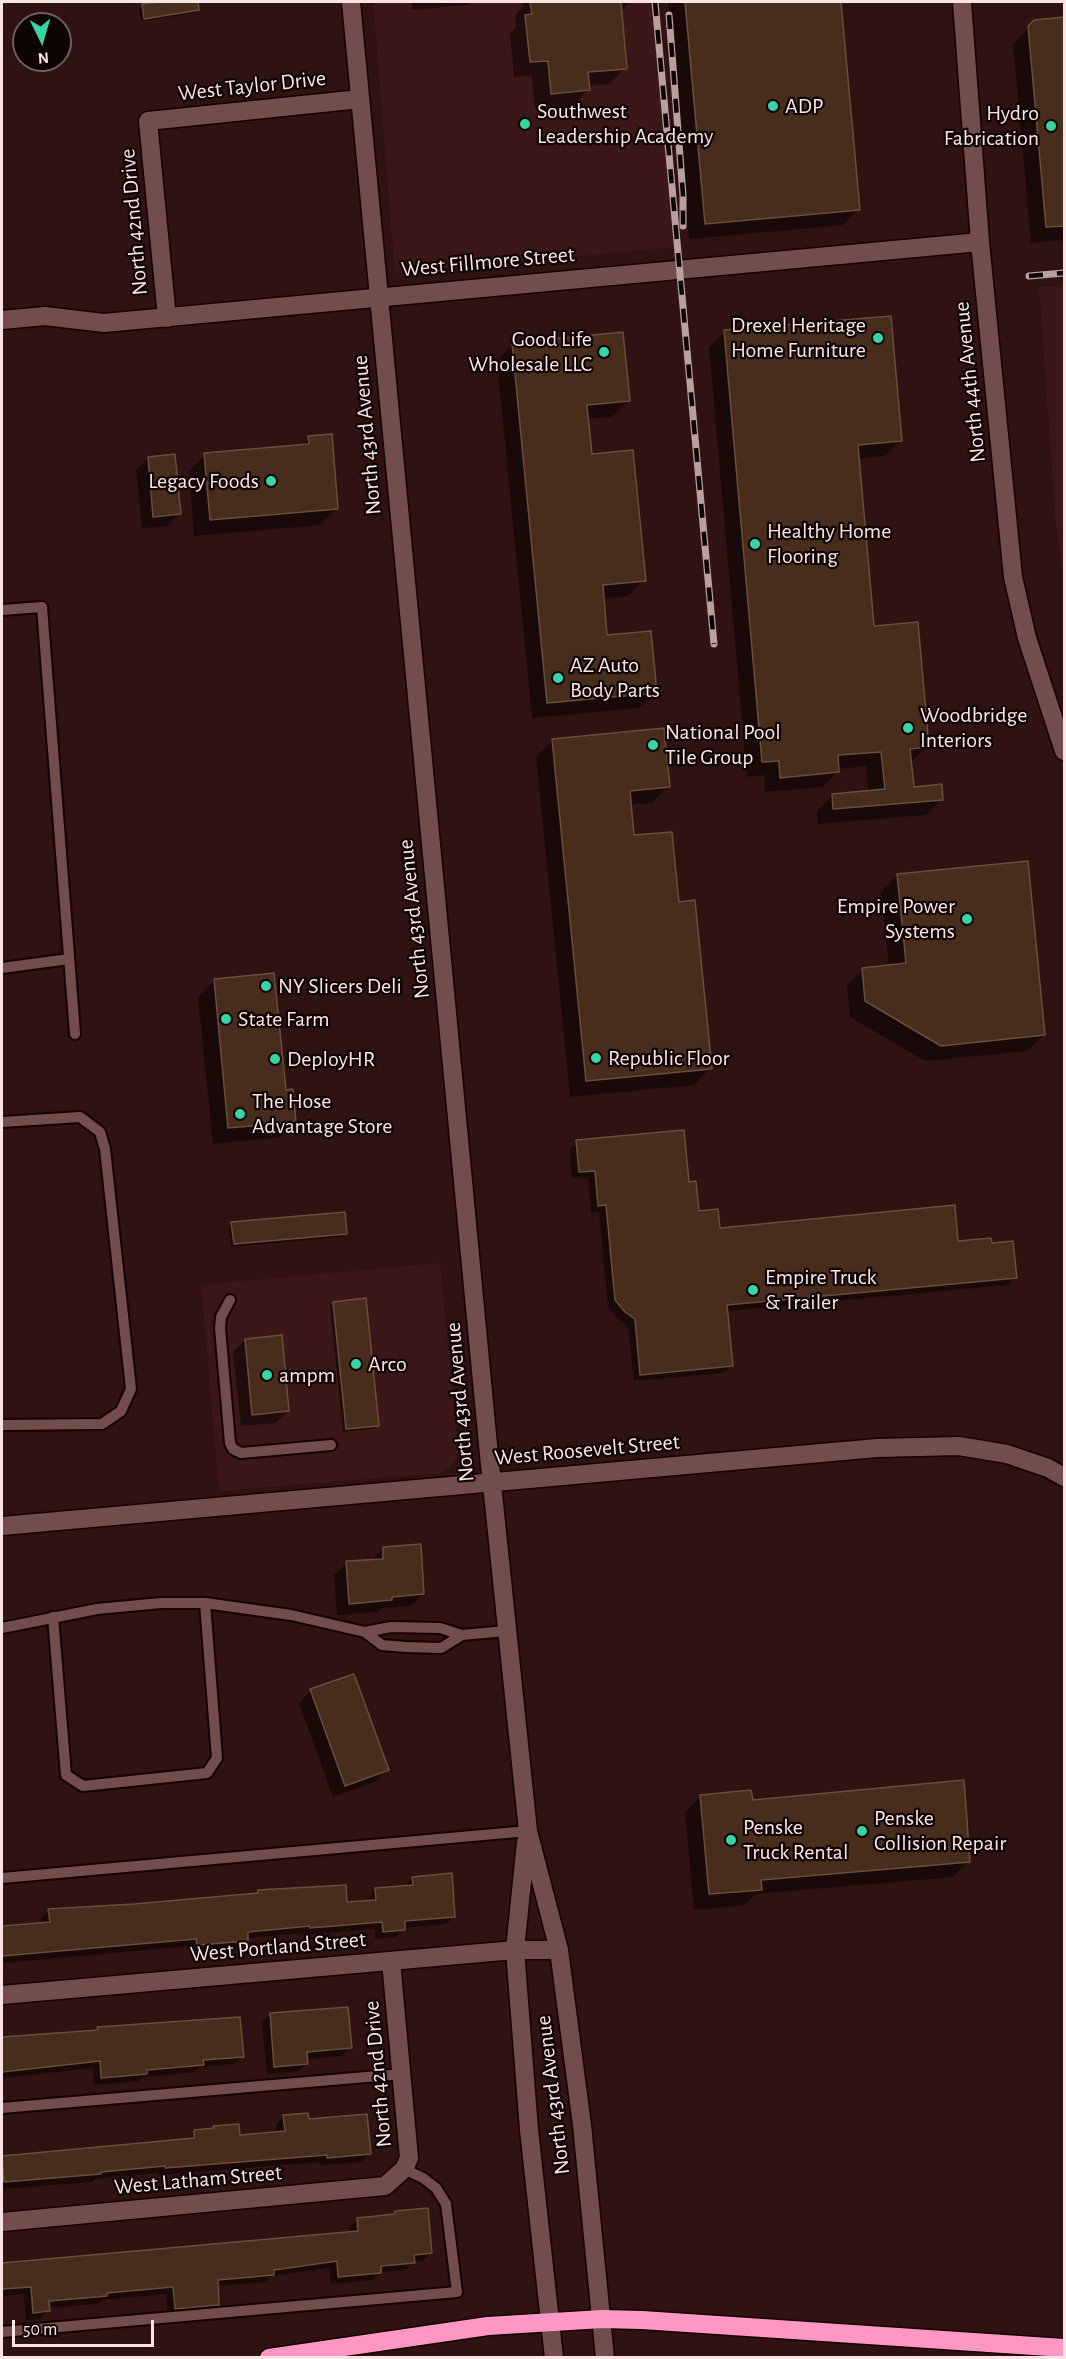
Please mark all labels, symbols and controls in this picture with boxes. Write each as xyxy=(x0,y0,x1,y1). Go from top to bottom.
north arrow xyxy=(12,12,72,72)
text: N xyxy=(37,49,50,66)
street label: West Taylor Drive xyxy=(177,65,327,107)
place label: ADP xyxy=(785,93,823,119)
place label: Southwest Leadership Academy xyxy=(537,98,713,150)
marker: ADP xyxy=(766,99,780,113)
place label: Hydro Fabrication xyxy=(944,100,1039,152)
marker: Southwest Leadership Academy xyxy=(518,117,532,131)
marker: Hydro Fabrication xyxy=(1044,119,1058,133)
street label: North 42nd Drive xyxy=(114,148,154,296)
street label: West Fillmore Street xyxy=(400,241,576,283)
street label: North 44th Avenue xyxy=(948,300,992,464)
place label: Drexel Heritage Home Furniture xyxy=(731,312,866,364)
place label: Good Life Wholesale LLC xyxy=(468,326,592,378)
marker: Drexel Heritage Home Furniture xyxy=(871,331,885,345)
marker: Good Life Wholesale LLC xyxy=(597,345,611,359)
street label: North 43rd Avenue xyxy=(347,354,387,516)
place label: Legacy Foods xyxy=(148,468,259,494)
marker: Legacy Foods xyxy=(264,474,278,488)
place label: Healthy Home Flooring xyxy=(767,518,891,570)
marker: Healthy Home Flooring xyxy=(748,537,762,551)
place label: AZ Auto Body Parts xyxy=(570,652,660,704)
marker: AZ Auto Body Parts xyxy=(551,671,565,685)
place label: Woodbridge Interiors xyxy=(920,702,1027,754)
place label: National Pool Tile Group xyxy=(665,719,781,770)
marker: Woodbridge Interiors xyxy=(901,721,915,735)
marker: National Pool Tile Group xyxy=(646,738,660,752)
street label: North 43rd Avenue xyxy=(392,838,436,1000)
place label: Empire Power Systems xyxy=(837,893,955,944)
marker: Empire Power Systems xyxy=(960,912,974,926)
place label: NY Slicers Deli xyxy=(278,973,402,999)
marker: NY Slicers Deli xyxy=(259,979,273,993)
place label: State Farm xyxy=(238,1006,330,1032)
marker: State Farm xyxy=(219,1012,233,1026)
place label: Republic Floor xyxy=(608,1045,730,1071)
place label: DeployHR xyxy=(287,1046,375,1072)
marker: Republic Floor xyxy=(589,1051,603,1065)
marker: DeployHR xyxy=(268,1052,282,1066)
place label: The Hose Advantage Store xyxy=(252,1088,393,1140)
marker: The Hose Advantage Store xyxy=(233,1107,247,1121)
place label: Empire Truck & Trailer xyxy=(765,1264,877,1316)
marker: Empire Truck & Trailer xyxy=(746,1283,760,1297)
street label: North 43rd Avenue xyxy=(440,1321,480,1483)
place label: Arco xyxy=(368,1351,407,1377)
marker: Arco xyxy=(349,1357,363,1371)
place label: ampm xyxy=(279,1362,335,1388)
marker: ampm xyxy=(260,1368,274,1382)
street label: West Roosevelt Street xyxy=(493,1429,681,1471)
place label: Penske Collision Repair xyxy=(874,1805,1006,1856)
place label: Penske Truck Rental xyxy=(743,1814,848,1866)
marker: Penske Collision Repair xyxy=(855,1824,869,1838)
marker: Penske Truck Rental xyxy=(724,1833,738,1847)
street label: West Portland Street xyxy=(189,1926,367,1968)
street label: North 42nd Drive xyxy=(358,2000,398,2148)
street label: North 43rd Avenue xyxy=(530,2014,576,2176)
street label: West Latham Street xyxy=(113,2160,283,2200)
scale bar xyxy=(15,2308,158,2346)
text: 50 m xyxy=(23,2321,57,2339)

